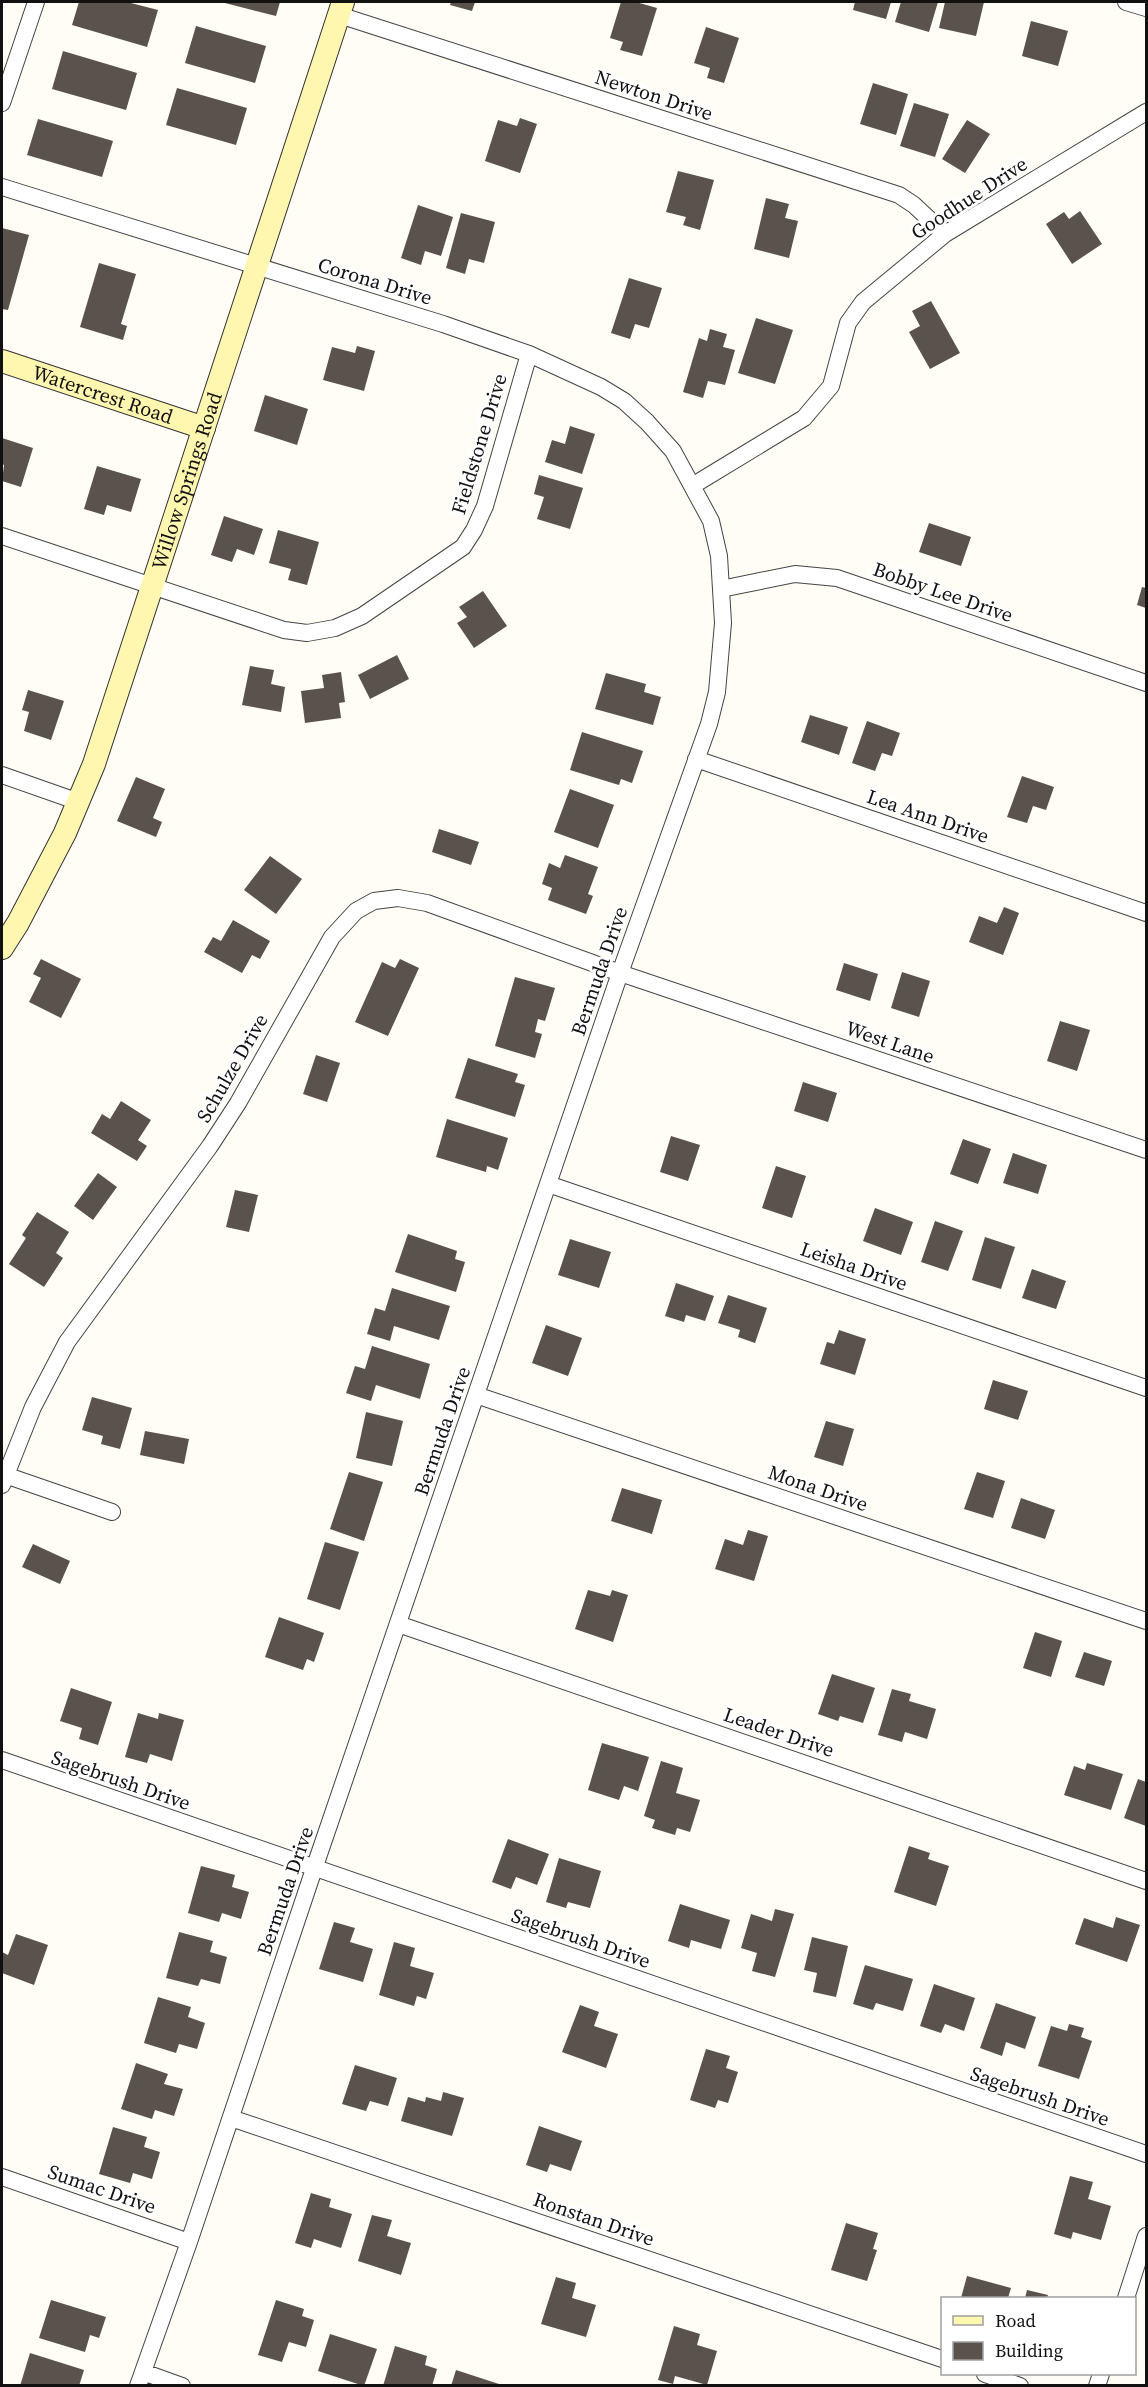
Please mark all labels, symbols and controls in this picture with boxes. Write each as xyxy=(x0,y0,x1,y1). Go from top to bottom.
street label: Newton Drive xyxy=(591,63,717,127)
street label: Goodhue Drive xyxy=(905,150,1033,246)
street label: Corona Drive xyxy=(314,250,436,312)
street label: Watercrest Road xyxy=(29,358,177,431)
street label: Fieldstone Drive xyxy=(444,370,514,518)
street label: Willow Springs Road xyxy=(144,388,229,573)
street label: Bobby Lee Drive xyxy=(869,555,1017,629)
street label: Lea Ann Drive xyxy=(863,782,993,850)
street label: Bermuda Drive xyxy=(564,903,634,1039)
street label: Schulze Drive xyxy=(189,1008,275,1128)
street label: West Lane xyxy=(842,1014,938,1070)
street label: Leisha Drive xyxy=(797,1235,911,1297)
street label: Bermuda Drive xyxy=(407,1363,477,1499)
street label: Mona Drive xyxy=(764,1458,872,1518)
street label: Leader Drive xyxy=(720,1700,838,1764)
street label: Sagebrush Drive xyxy=(48,1743,194,1817)
street label: Bermuda Drive xyxy=(250,1823,320,1959)
street label: Sagebrush Drive xyxy=(508,1901,654,1975)
street label: Sagebrush Drive xyxy=(967,2059,1113,2133)
street label: Sumac Drive xyxy=(44,2157,160,2221)
street label: Ronstan Drive xyxy=(530,2185,658,2253)
legend xyxy=(941,2297,1136,2375)
text: Road xyxy=(995,2308,1036,2333)
text: Building xyxy=(995,2338,1063,2363)

